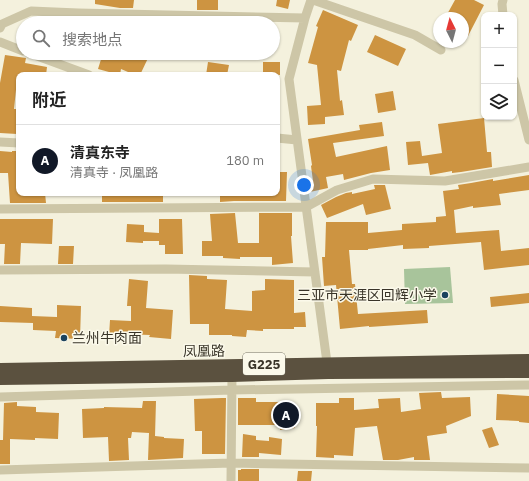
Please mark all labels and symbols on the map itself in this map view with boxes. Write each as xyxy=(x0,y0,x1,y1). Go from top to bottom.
north arrow xyxy=(433,12,469,48)
your location xyxy=(294,175,314,195)
place label: 三亚市天涯区回辉小学 xyxy=(297,286,437,304)
marker: 三亚市天涯区回辉小学 xyxy=(440,290,450,300)
place label: 兰州牛肉面 xyxy=(72,329,142,347)
marker: 兰州牛肉面 xyxy=(59,333,69,343)
street label: 凤凰路 xyxy=(183,342,225,360)
road number: G225 xyxy=(243,353,285,375)
pin: A xyxy=(273,400,299,430)

